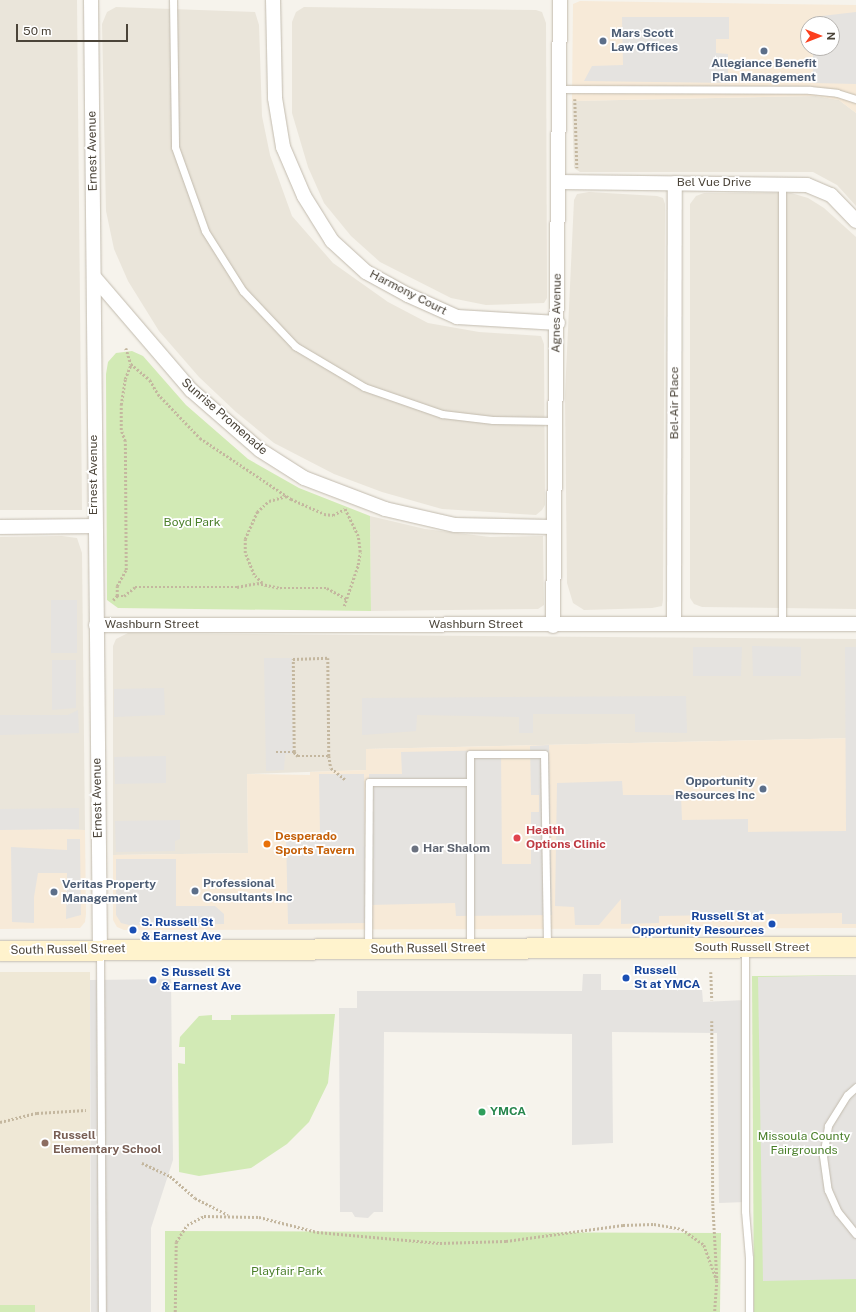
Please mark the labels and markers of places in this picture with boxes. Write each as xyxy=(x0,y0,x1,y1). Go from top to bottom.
place label: Mars Scott Law Offices xyxy=(611,27,678,55)
marker: Mars Scott Law Offices xyxy=(598,36,608,46)
marker: Allegiance Benefit Plan Management xyxy=(759,46,769,56)
place label: Allegiance Benefit Plan Management xyxy=(711,57,817,85)
place label: Opportunity Resources Inc xyxy=(675,775,755,803)
marker: Opportunity Resources Inc xyxy=(758,784,768,794)
place label: Health Options Clinic xyxy=(526,824,606,852)
place label: Desperado Sports Tavern xyxy=(275,830,355,858)
marker: Health Options Clinic xyxy=(511,832,523,844)
marker: Desperado Sports Tavern xyxy=(262,839,272,849)
place label: Har Shalom xyxy=(423,842,490,856)
marker: Har Shalom xyxy=(410,844,420,854)
place label: Professional Consultants Inc xyxy=(203,877,293,905)
place label: Veritas Property Management xyxy=(62,878,156,906)
marker: Professional Consultants Inc xyxy=(190,886,200,896)
marker: Veritas Property Management xyxy=(49,887,59,897)
place label: Russell St at Opportunity Resources xyxy=(632,910,764,938)
place label: S. Russell St & Earnest Ave xyxy=(141,916,221,944)
marker: Russell St at Opportunity Resources xyxy=(767,919,777,929)
marker: S. Russell St & Earnest Ave xyxy=(128,925,138,935)
place label: Russell St at YMCA xyxy=(634,964,700,992)
place label: S Russell St & Earnest Ave xyxy=(161,966,241,994)
marker: Russell St at YMCA xyxy=(621,973,631,983)
marker: S Russell St & Earnest Ave xyxy=(148,975,158,985)
place label: YMCA xyxy=(490,1105,526,1119)
marker: YMCA xyxy=(477,1107,487,1117)
place label: Russell Elementary School xyxy=(53,1129,162,1157)
marker: Russell Elementary School xyxy=(40,1138,50,1148)

